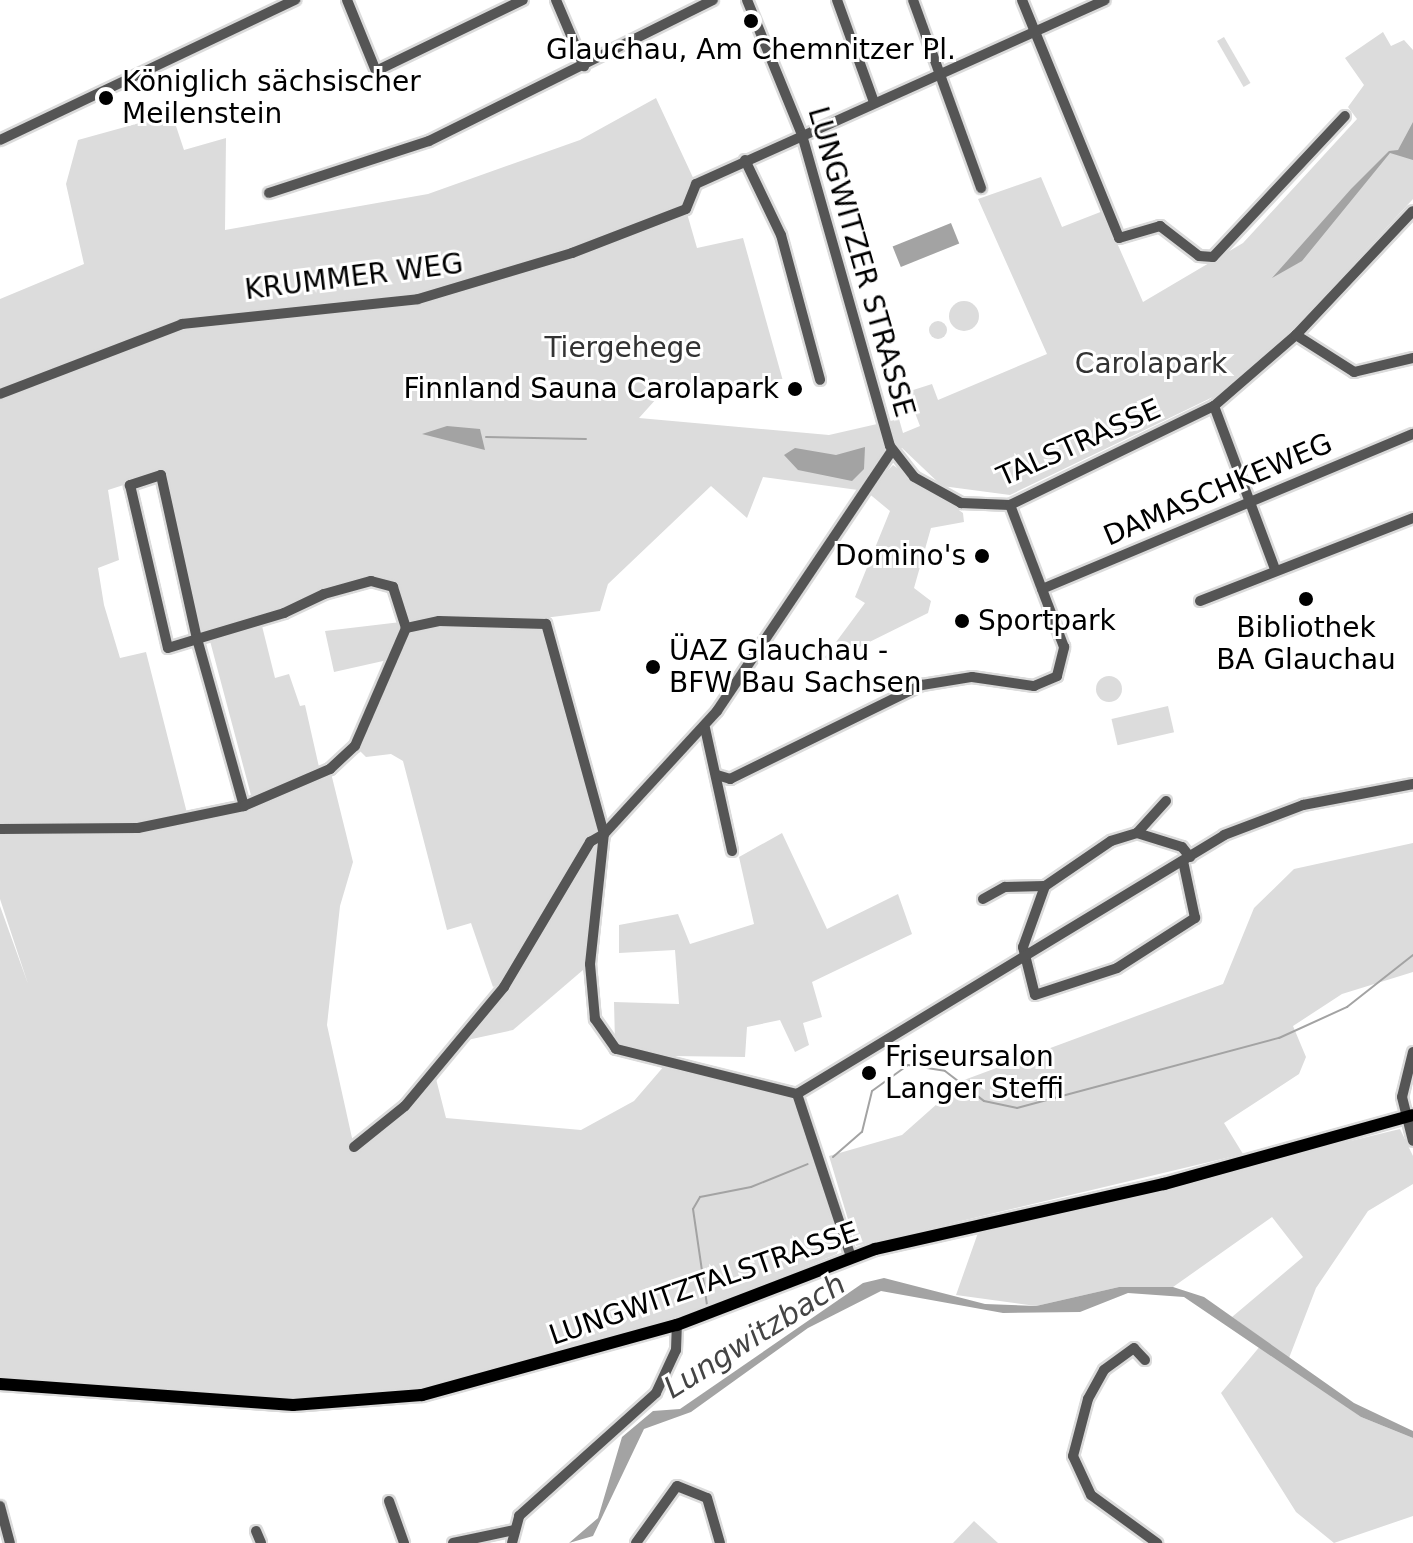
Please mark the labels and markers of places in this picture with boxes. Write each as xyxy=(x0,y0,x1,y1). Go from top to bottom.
marker: Glauchau, Am Chemnitzer Pl. xyxy=(742,12,760,30)
place label: Glauchau, Am Chemnitzer Pl. xyxy=(546,33,956,67)
place label: Königlich sächsischer Meilenstein xyxy=(122,65,421,131)
marker: Königlich sächsischer Meilenstein xyxy=(97,89,115,107)
place label: Finnland Sauna Carolapark xyxy=(403,372,779,406)
marker: Finnland Sauna Carolapark xyxy=(786,380,804,398)
place label: Domino's xyxy=(835,539,966,573)
marker: Domino's xyxy=(973,547,991,565)
marker: Bibliothek BA Glauchau xyxy=(1297,590,1315,608)
place label: Sportpark xyxy=(978,604,1116,638)
place label: Bibliothek BA Glauchau xyxy=(1216,611,1396,677)
marker: Sportpark xyxy=(953,612,971,630)
place label: ÜAZ Glauchau - BFW Bau Sachsen xyxy=(669,634,922,700)
marker: ÜAZ Glauchau - BFW Bau Sachsen xyxy=(644,658,662,676)
place label: Friseursalon Langer Steffi xyxy=(885,1040,1064,1106)
marker: Friseursalon Langer Steffi xyxy=(860,1064,878,1082)

